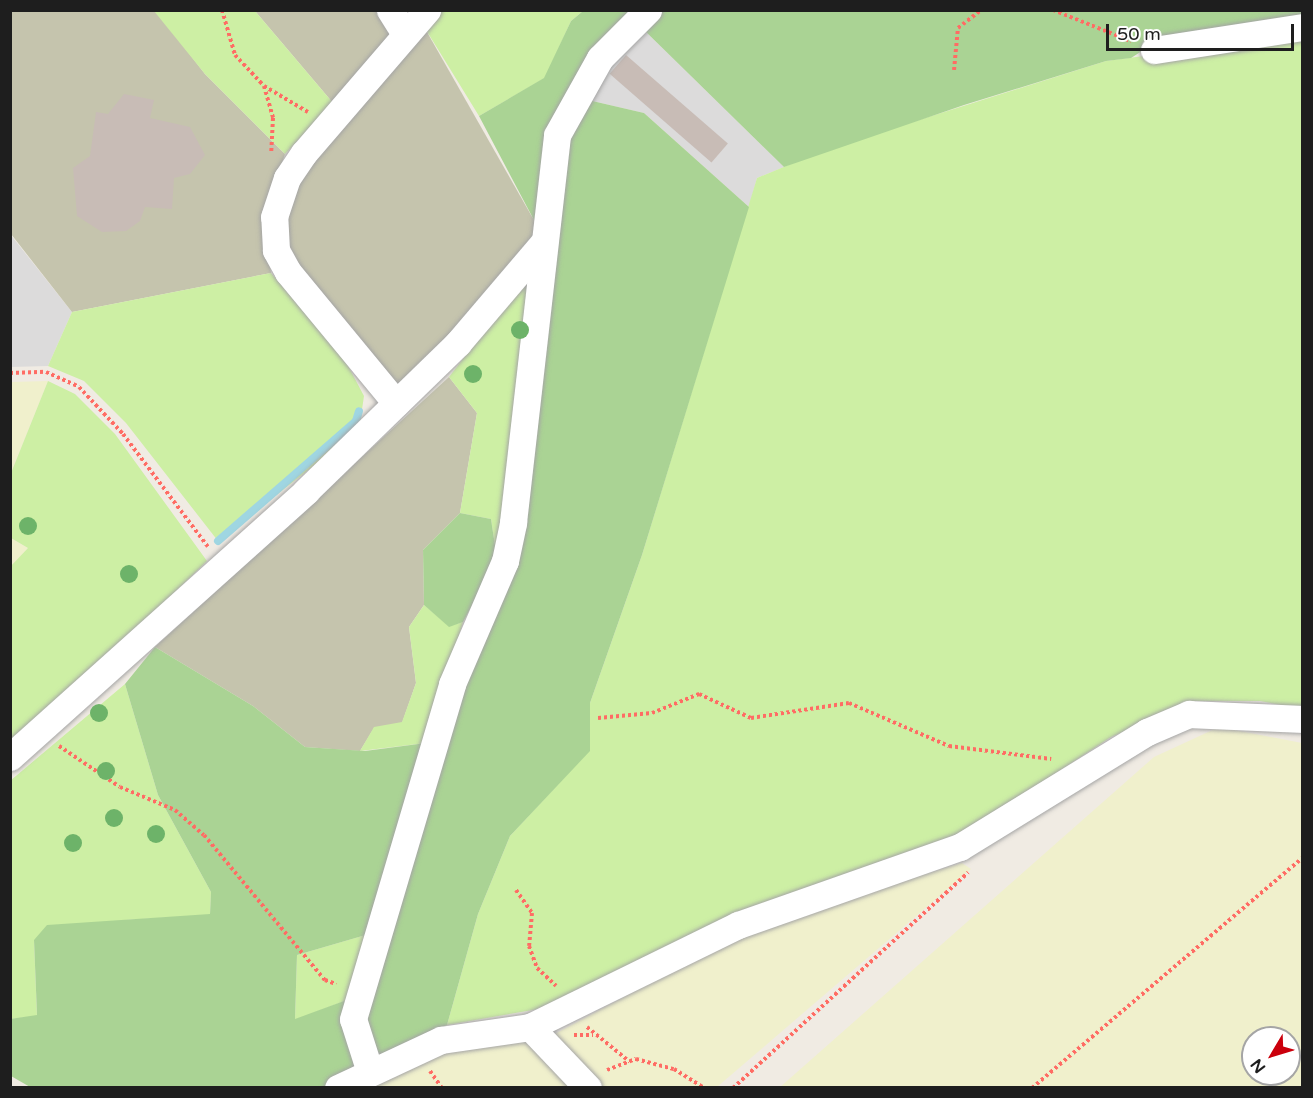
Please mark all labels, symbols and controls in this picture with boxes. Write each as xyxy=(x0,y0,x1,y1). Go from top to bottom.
scale bar xyxy=(1109,12,1296,50)
text: 50 m xyxy=(1117,23,1161,45)
north arrow xyxy=(1241,1026,1301,1086)
text: N xyxy=(1247,1055,1270,1077)

